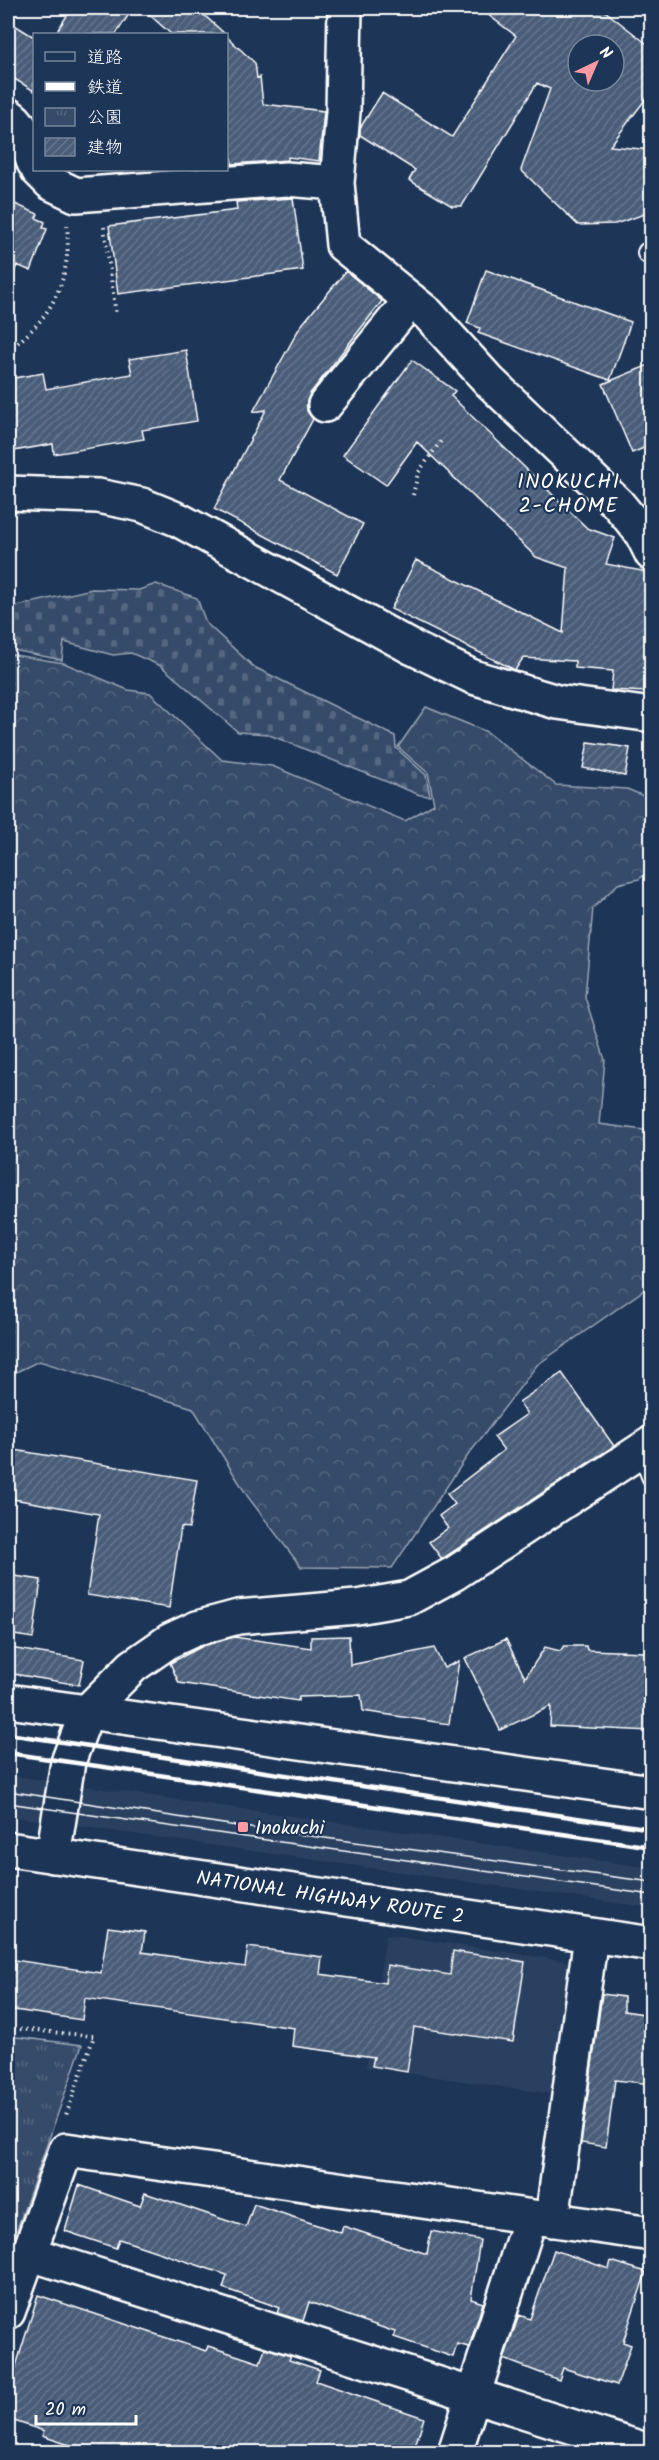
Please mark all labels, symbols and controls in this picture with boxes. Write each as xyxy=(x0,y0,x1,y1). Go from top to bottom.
legend xyxy=(33,33,228,171)
north arrow xyxy=(566,33,626,93)
text: N xyxy=(593,41,618,66)
text: 道路 xyxy=(87,44,123,73)
text: 鉄道 xyxy=(87,74,123,103)
text: 公園 xyxy=(87,104,123,133)
text: 建物 xyxy=(87,134,123,163)
district label: INOKUCHI 2-CHOME xyxy=(517,466,621,523)
place label: Inokuchi xyxy=(255,1813,326,1845)
marker: Inokuchi xyxy=(236,1820,250,1834)
street label: NATIONAL HIGHWAY ROUTE 2 xyxy=(194,1863,466,1934)
scale bar xyxy=(36,2388,136,2426)
text: 20 m xyxy=(45,2396,86,2425)

